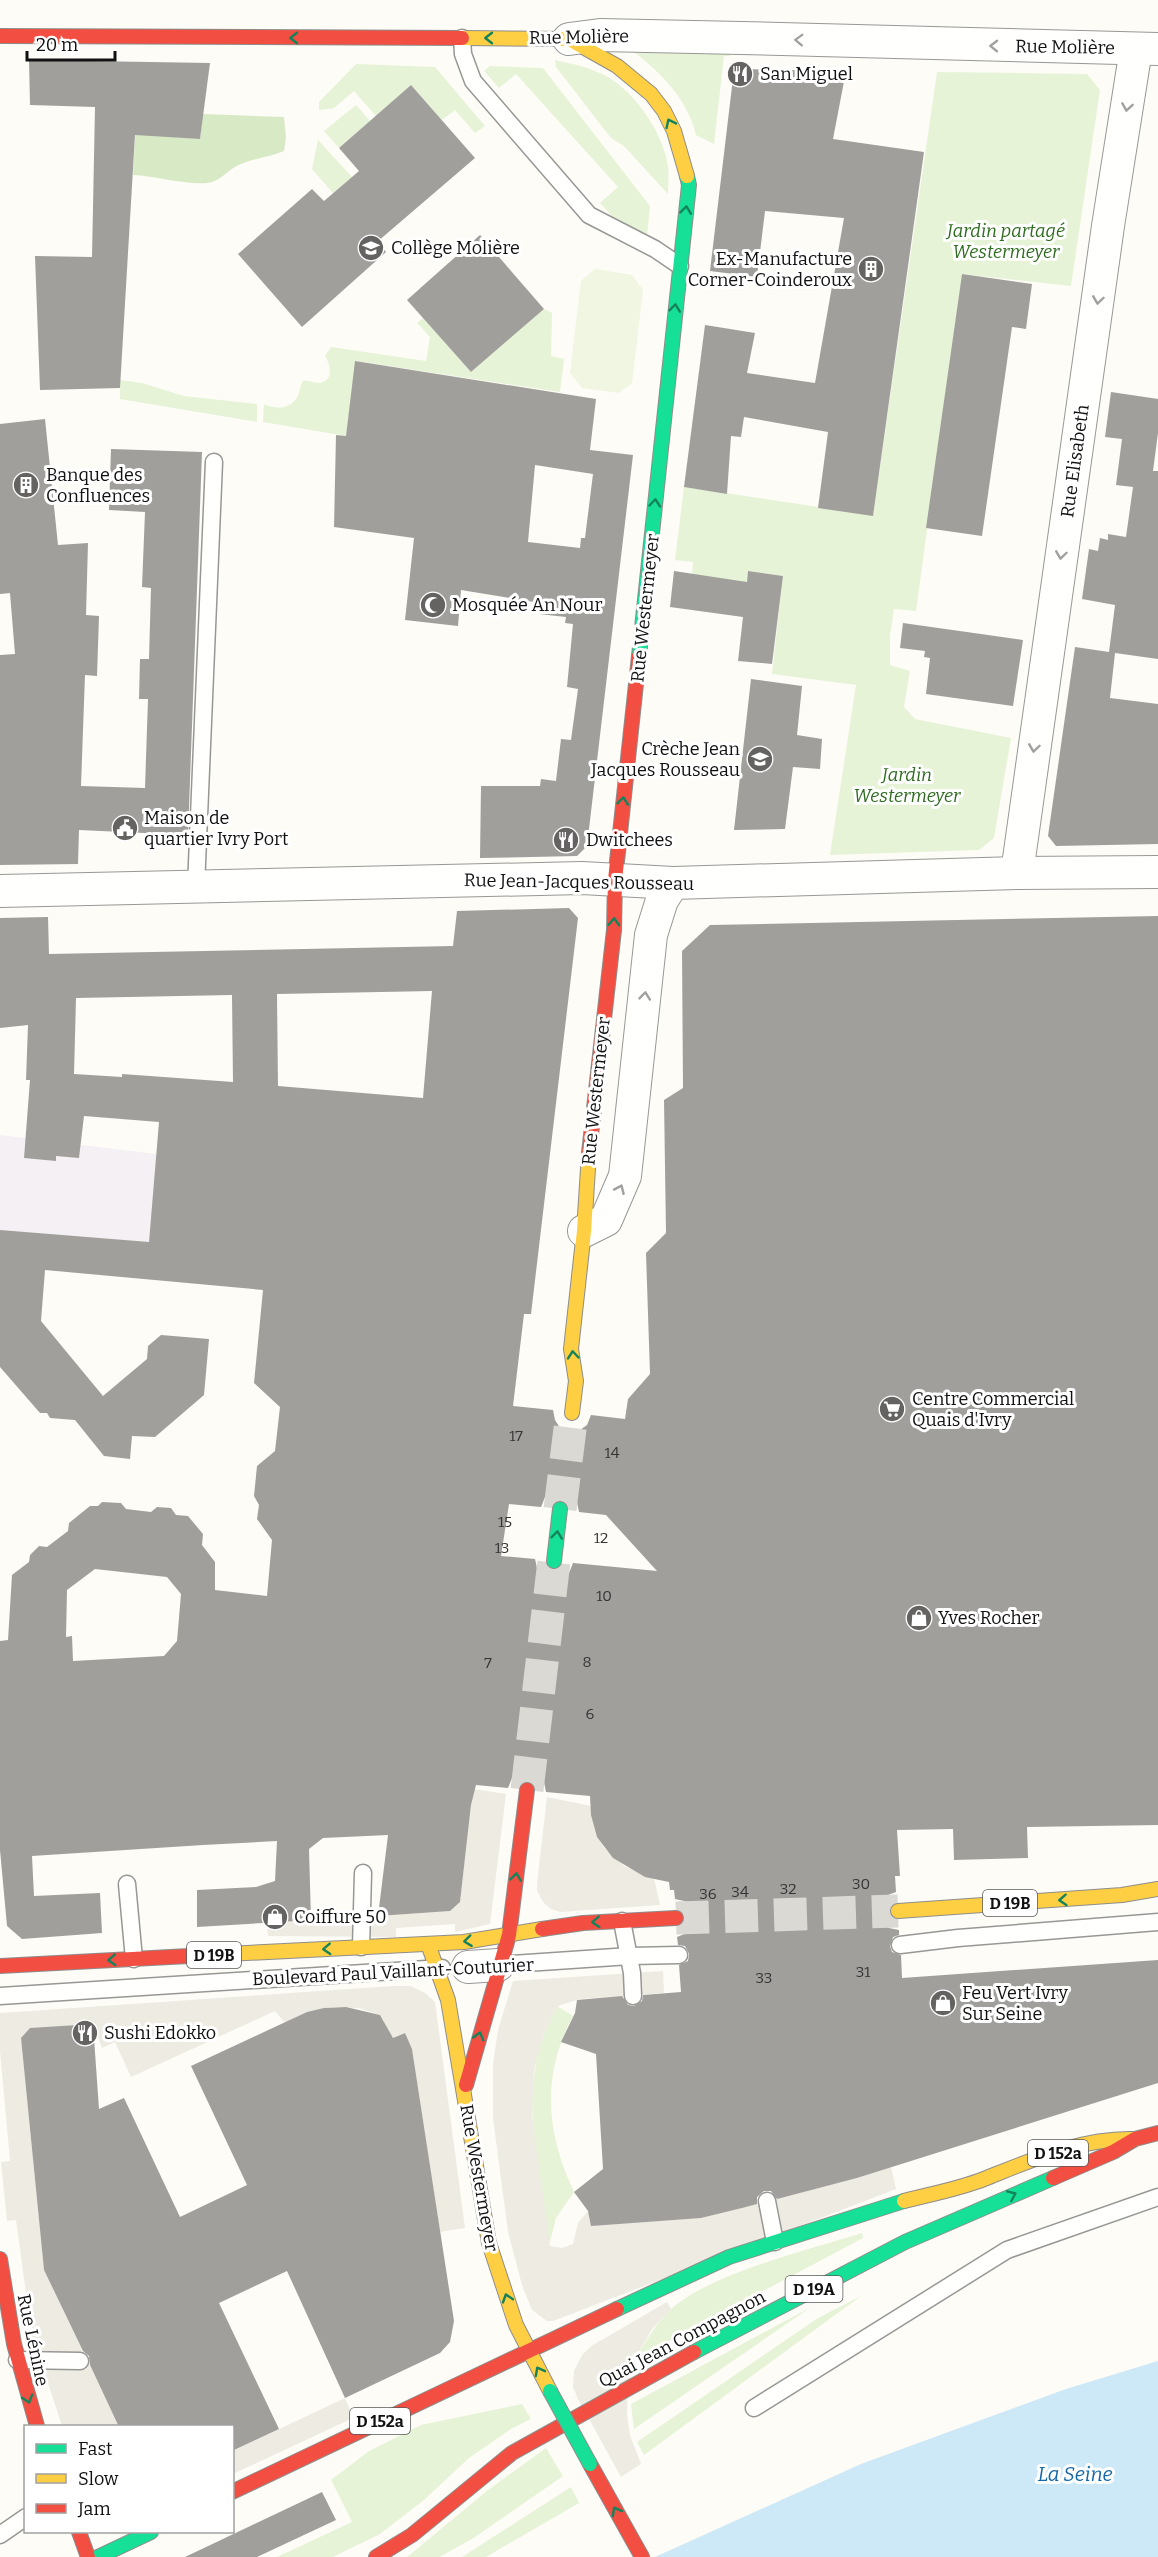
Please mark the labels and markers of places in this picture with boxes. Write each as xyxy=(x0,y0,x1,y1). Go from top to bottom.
restaurant icon: San Miguel xyxy=(725,59,755,89)
place label: San Miguel xyxy=(760,63,853,85)
school or university icon: Collège Molière xyxy=(356,233,386,263)
place label: Collège Molière xyxy=(391,237,520,259)
place label: Ex-Manufacture Corner-Coinderoux xyxy=(688,248,852,291)
building icon: Ex-Manufacture Corner-Coinderoux xyxy=(856,254,886,284)
place label: Banque des Confluences xyxy=(46,464,150,507)
building icon: Banque des Confluences xyxy=(11,470,41,500)
mosque icon: Mosquée An Nour xyxy=(418,590,448,620)
place label: Mosquée An Nour xyxy=(452,594,602,616)
place label: Crèche Jean Jacques Rousseau xyxy=(590,738,741,781)
school or university icon: Crèche Jean Jacques Rousseau xyxy=(745,744,775,774)
place label: Maison de quartier Ivry Port xyxy=(144,807,289,850)
public building icon: Maison de quartier Ivry Port xyxy=(110,813,140,843)
restaurant icon: Dwitchees xyxy=(551,825,581,855)
place label: Dwitchees xyxy=(586,829,673,851)
place label: Centre Commercial Quais d'Ivry xyxy=(912,1388,1074,1431)
supermarket icon: Centre Commercial Quais d'Ivry xyxy=(877,1394,907,1424)
shop icon: Yves Rocher xyxy=(904,1603,934,1633)
place label: Yves Rocher xyxy=(938,1607,1039,1629)
shop icon: Coiffure 50 xyxy=(260,1902,290,1932)
place label: Coiffure 50 xyxy=(294,1906,386,1928)
place label: Feu Vert Ivry Sur Seine xyxy=(962,1982,1068,2025)
shop icon: Feu Vert Ivry Sur Seine xyxy=(928,1988,958,2018)
restaurant icon: Sushi Edokko xyxy=(70,2018,100,2048)
place label: Sushi Edokko xyxy=(104,2022,216,2044)

